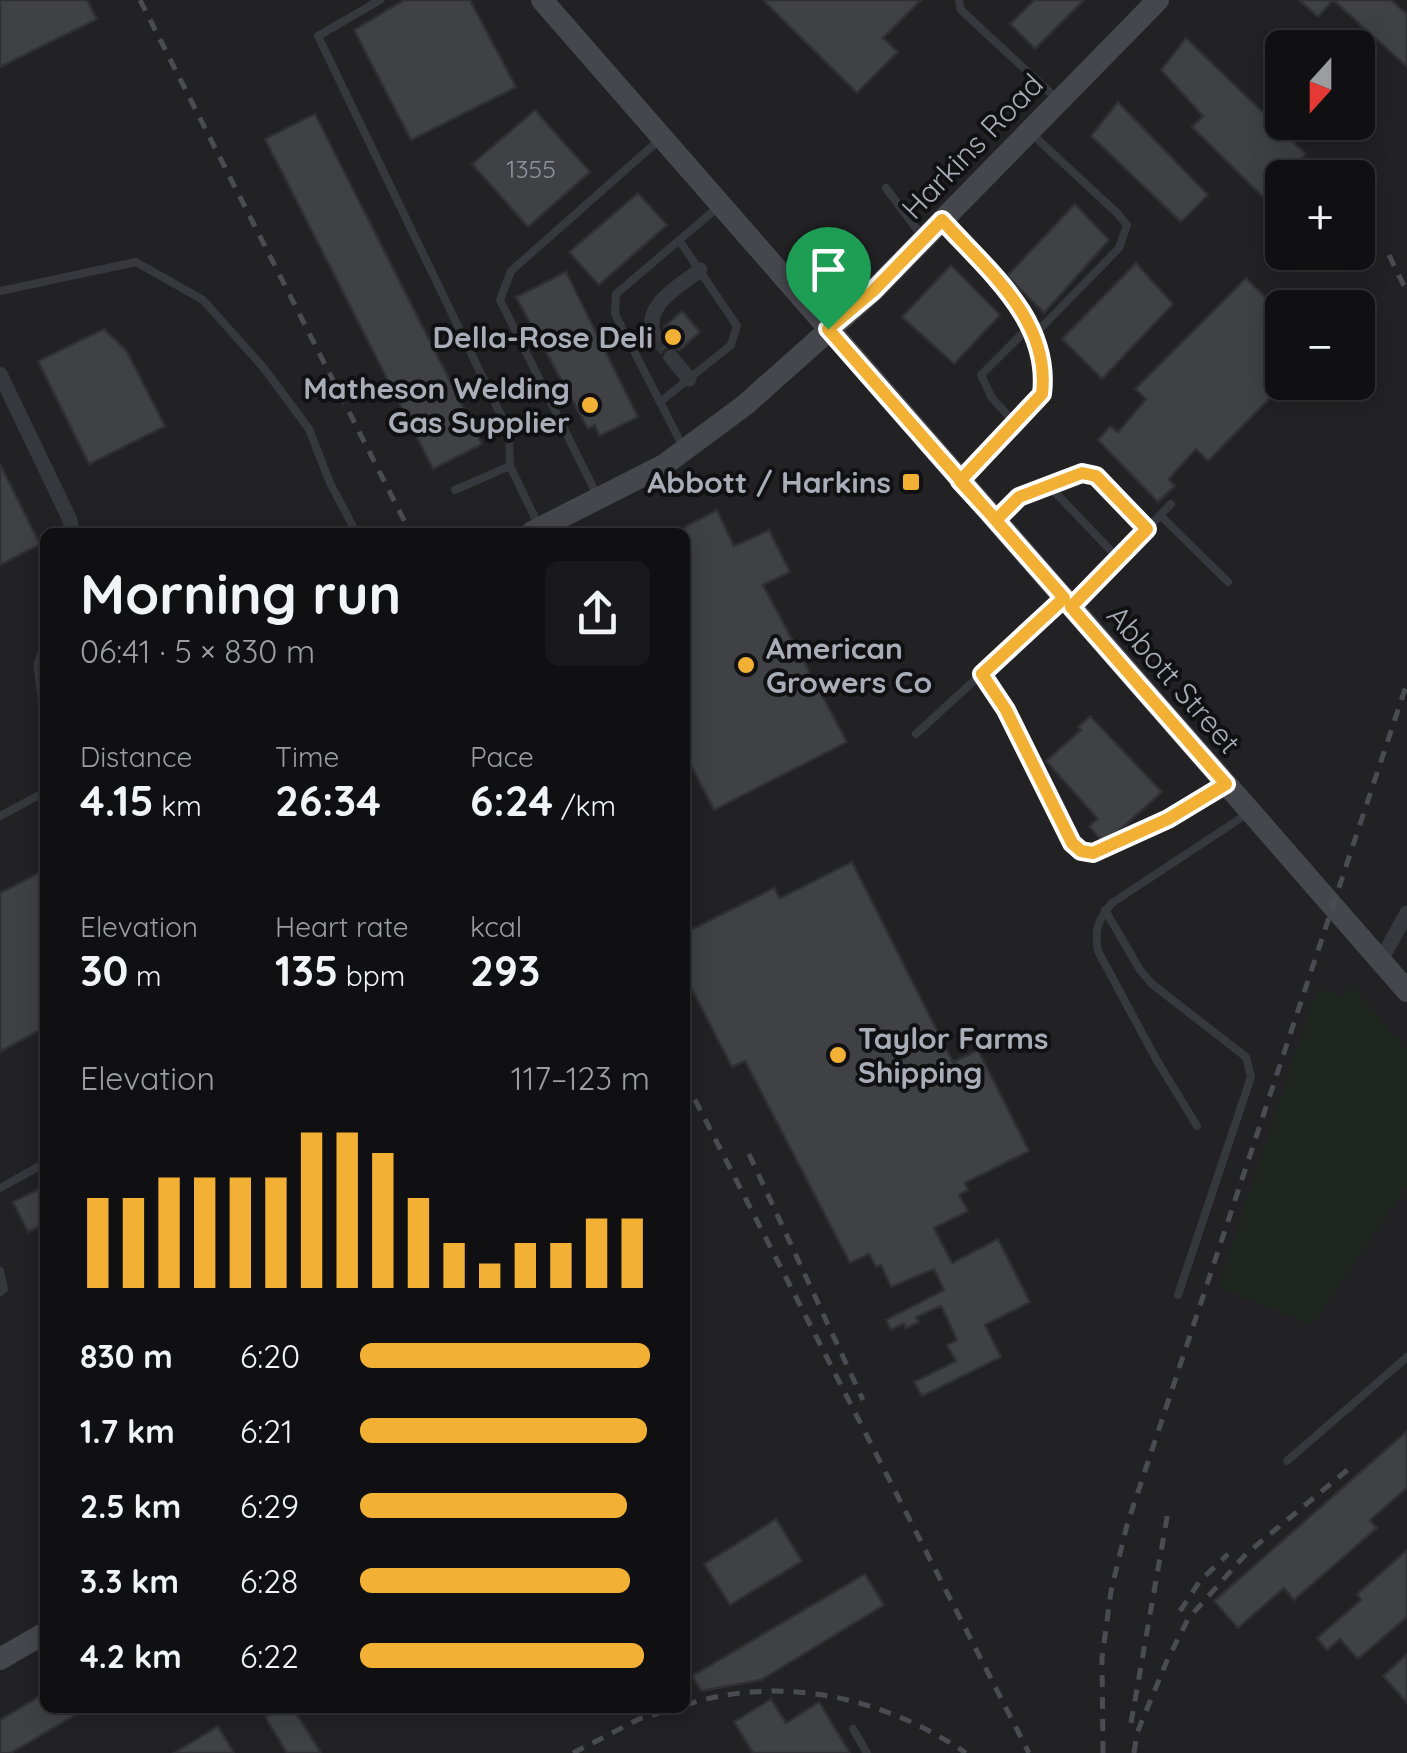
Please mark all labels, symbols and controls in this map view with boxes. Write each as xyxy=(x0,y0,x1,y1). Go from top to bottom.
north arrow xyxy=(1265,30,1375,140)
map controls xyxy=(1265,30,1375,400)
street label: Harkins Road xyxy=(893,65,1051,227)
house number: 1355 xyxy=(506,153,556,184)
button: + xyxy=(1265,160,1375,270)
pin xyxy=(786,227,871,330)
icon: arrive xyxy=(801,242,856,297)
button: − xyxy=(1265,290,1375,400)
place label: Della-Rose Deli xyxy=(432,318,653,356)
marker: Della-Rose Deli xyxy=(662,326,684,348)
place label: Matheson Welding Gas Supplier xyxy=(303,369,570,441)
marker: Matheson Welding Gas Supplier xyxy=(579,394,601,416)
place label: Abbott / Harkins xyxy=(647,463,891,501)
marker: Abbott / Harkins xyxy=(900,471,922,493)
text: Morning run xyxy=(80,559,401,628)
button: share xyxy=(545,561,650,666)
street label: Abbott Street xyxy=(1099,597,1249,761)
place label: American Growers Co xyxy=(766,629,932,701)
text: 06:41 · 5 × 830 m xyxy=(80,631,315,671)
marker: American Growers Co xyxy=(735,654,757,676)
text: Distance xyxy=(80,739,192,774)
text: Time xyxy=(275,739,339,774)
text: Pace xyxy=(470,739,534,774)
text: 4.15 xyxy=(80,774,154,827)
text: 26:34 xyxy=(275,774,381,827)
text: 6:24 xyxy=(470,774,553,827)
text: km xyxy=(154,788,202,823)
text: /km xyxy=(553,788,616,823)
text: Elevation xyxy=(80,909,198,944)
text: Heart rate xyxy=(275,909,409,944)
text: kcal xyxy=(470,909,522,944)
text: 30 xyxy=(80,944,128,997)
text: 135 xyxy=(275,944,338,997)
text: 293 xyxy=(470,944,540,997)
text: m xyxy=(128,958,162,993)
text: bpm xyxy=(338,958,405,993)
place label: Taylor Farms Shipping xyxy=(858,1019,1048,1091)
marker: Taylor Farms Shipping xyxy=(827,1044,849,1066)
text: Elevation xyxy=(80,1058,215,1098)
text: 117–123 m xyxy=(511,1058,650,1098)
text: 830 m xyxy=(80,1336,173,1376)
text: 6:20 xyxy=(240,1336,300,1376)
text: 1.7 km xyxy=(80,1411,175,1451)
text: 6:21 xyxy=(240,1411,293,1451)
text: 2.5 km xyxy=(80,1486,181,1526)
text: 6:29 xyxy=(240,1486,299,1526)
text: 3.3 km xyxy=(80,1561,179,1601)
text: 6:28 xyxy=(240,1561,298,1601)
text: 4.2 km xyxy=(80,1636,182,1676)
text: 6:22 xyxy=(240,1636,299,1676)

